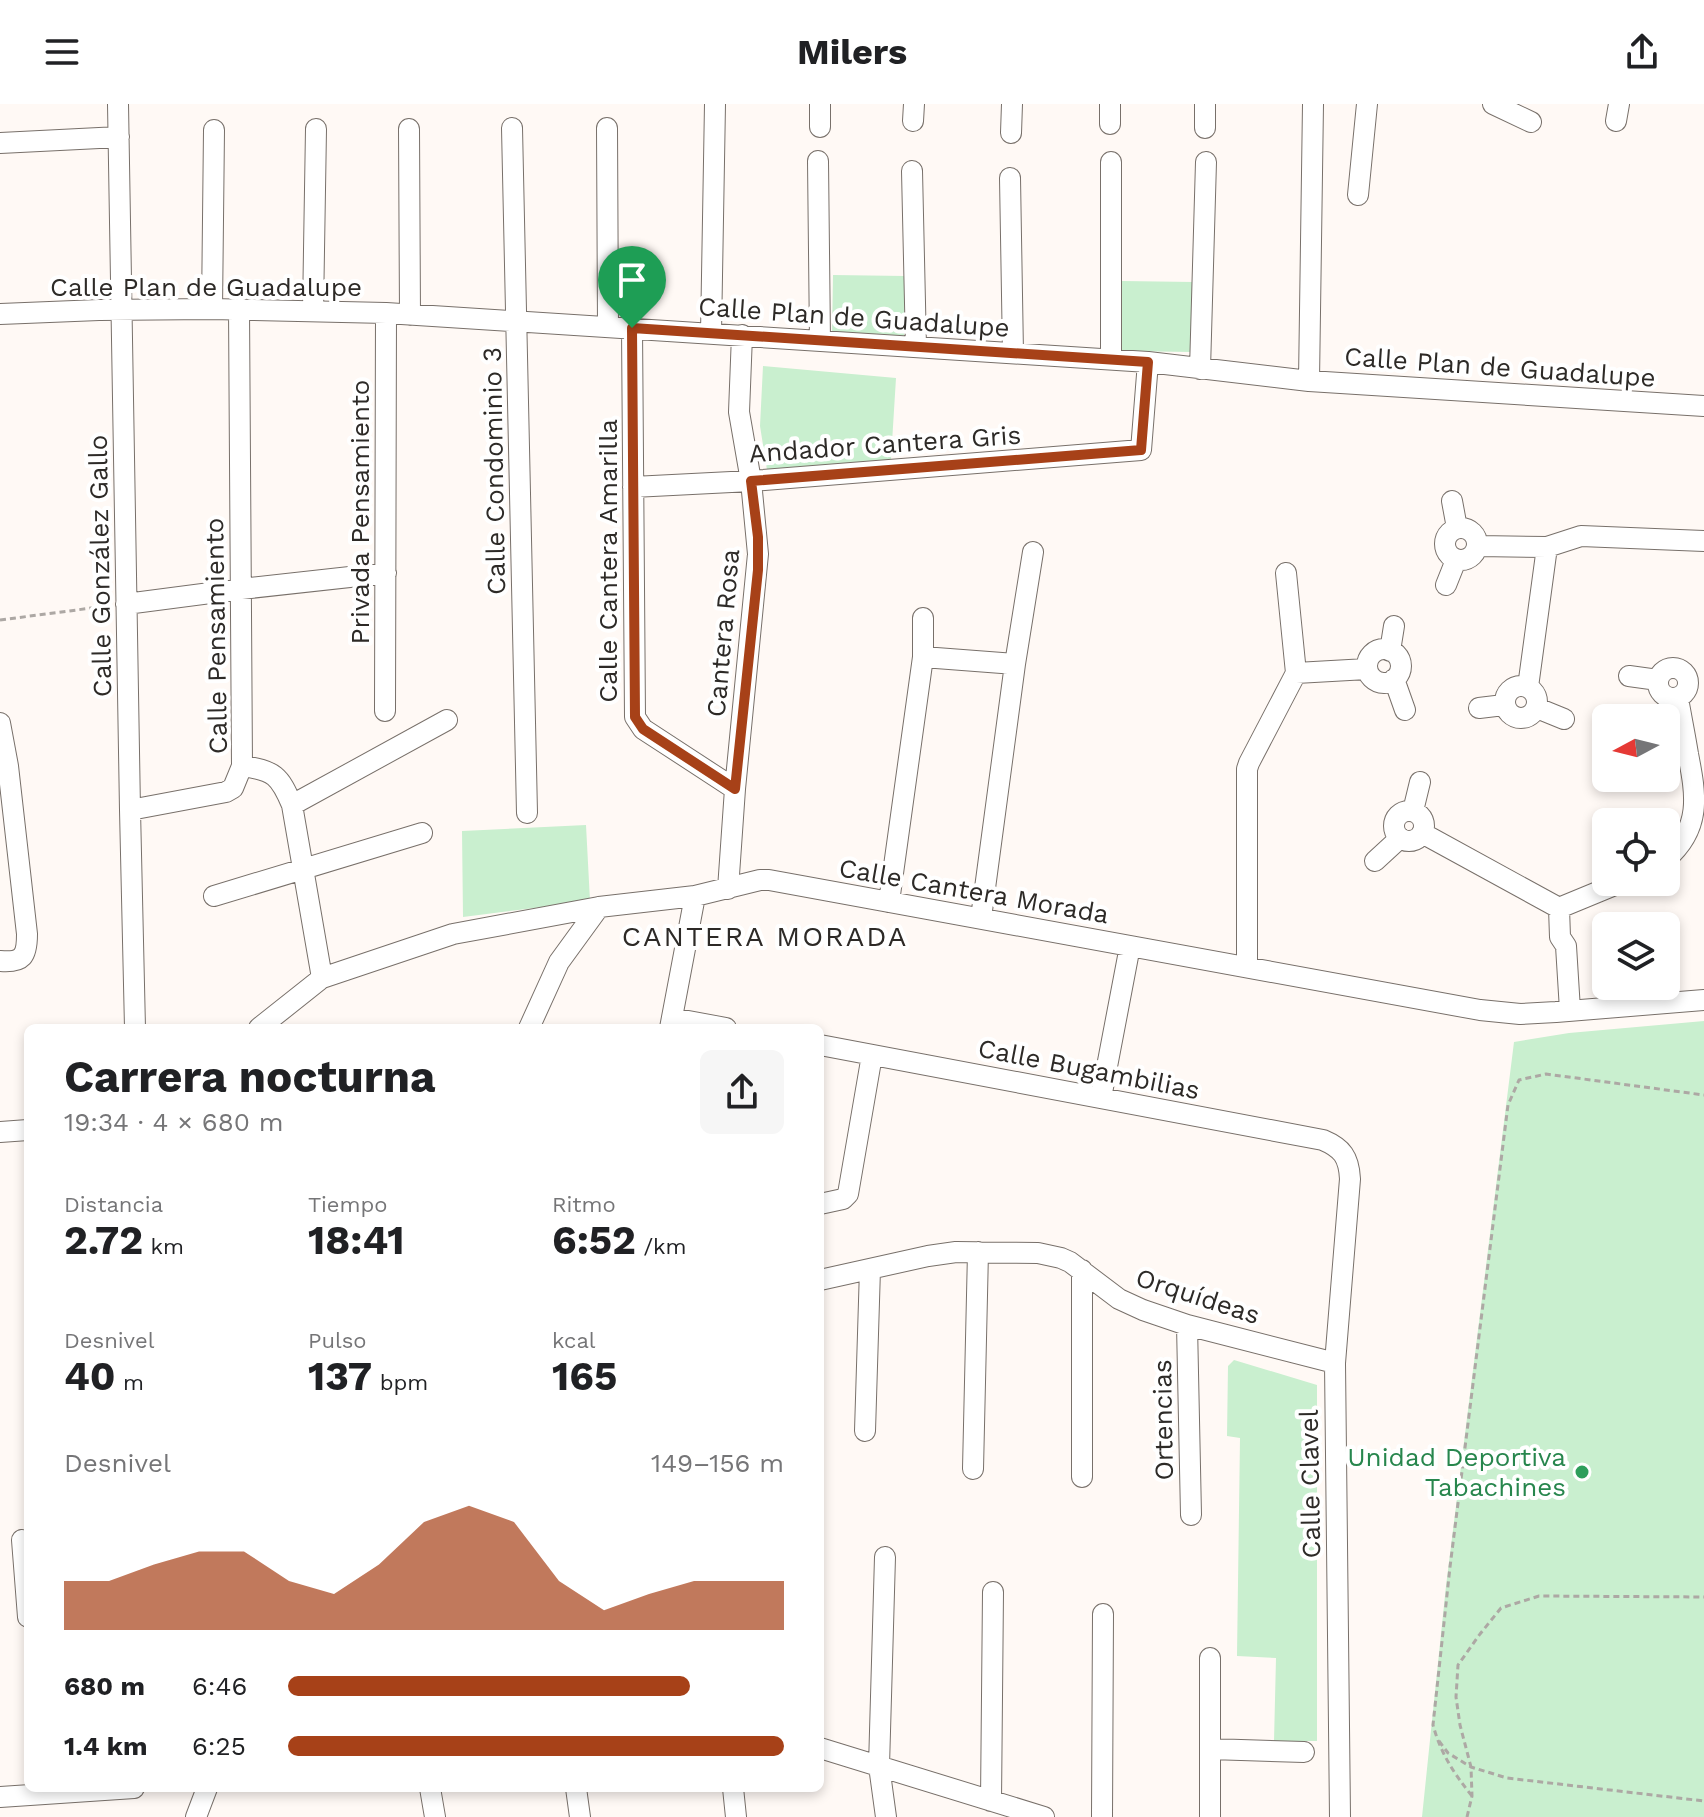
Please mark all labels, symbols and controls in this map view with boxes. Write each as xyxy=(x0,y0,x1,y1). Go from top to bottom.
icon: menu xyxy=(40,30,84,74)
icon: share xyxy=(1620,30,1664,74)
text: Milers xyxy=(797,31,907,73)
pin xyxy=(598,246,666,328)
icon: arrive xyxy=(610,258,654,302)
street label: Calle Plan de Guadalupe xyxy=(50,272,362,302)
street label: Calle Plan de Guadalupe xyxy=(697,291,1011,343)
street label: Calle Plan de Guadalupe xyxy=(1343,341,1657,393)
street label: Calle Condominio 3 xyxy=(477,347,511,595)
street label: Privada Pensamiento xyxy=(345,380,375,644)
street label: Calle Cantera Amarilla xyxy=(593,419,623,703)
street label: Andador Cantera Gris xyxy=(748,420,1022,468)
street label: Calle González Gallo xyxy=(83,435,117,697)
street label: Calle Pensamiento xyxy=(199,517,233,755)
street label: Cantera Rosa xyxy=(701,548,745,718)
north arrow xyxy=(1592,704,1680,792)
map controls xyxy=(1592,704,1680,1000)
button: locate xyxy=(1592,808,1680,896)
street label: Calle Cantera Morada xyxy=(837,852,1112,930)
button: layers xyxy=(1592,912,1680,1000)
district label: CANTERA MORADA xyxy=(622,920,908,953)
street label: Calle Bugambilias xyxy=(976,1033,1202,1105)
button: share xyxy=(700,1050,784,1134)
text: Carrera nocturna xyxy=(64,1051,436,1103)
text: 19:34 · 4 × 680 m xyxy=(64,1107,284,1137)
text: Distancia xyxy=(64,1192,163,1217)
text: Tiempo xyxy=(308,1192,387,1217)
text: Ritmo xyxy=(552,1192,616,1217)
text: 2.72 xyxy=(64,1217,143,1264)
text: 18:41 xyxy=(308,1217,405,1264)
text: 6:52 xyxy=(552,1217,636,1264)
text: km xyxy=(143,1234,184,1259)
text: /km xyxy=(636,1234,686,1259)
street label: Orquídeas xyxy=(1132,1262,1264,1330)
text: Desnivel xyxy=(64,1328,155,1353)
text: Pulso xyxy=(308,1328,367,1353)
text: kcal xyxy=(552,1328,596,1353)
text: 40 xyxy=(64,1353,116,1400)
text: 137 xyxy=(308,1353,372,1400)
text: 165 xyxy=(552,1353,617,1400)
street label: Ortencias xyxy=(1147,1359,1179,1481)
text: m xyxy=(116,1370,144,1395)
text: bpm xyxy=(372,1370,428,1395)
street label: Calle Clavel xyxy=(1294,1409,1326,1559)
place label: Unidad Deportiva Tabachines xyxy=(1347,1442,1566,1502)
text: Desnivel xyxy=(64,1448,171,1478)
text: 149–156 m xyxy=(651,1448,784,1478)
marker: Unidad Deportiva Tabachines xyxy=(1573,1463,1591,1481)
text: 680 m xyxy=(64,1671,145,1701)
text: 6:46 xyxy=(192,1671,247,1701)
text: 1.4 km xyxy=(64,1731,148,1761)
text: 6:25 xyxy=(192,1731,246,1761)

